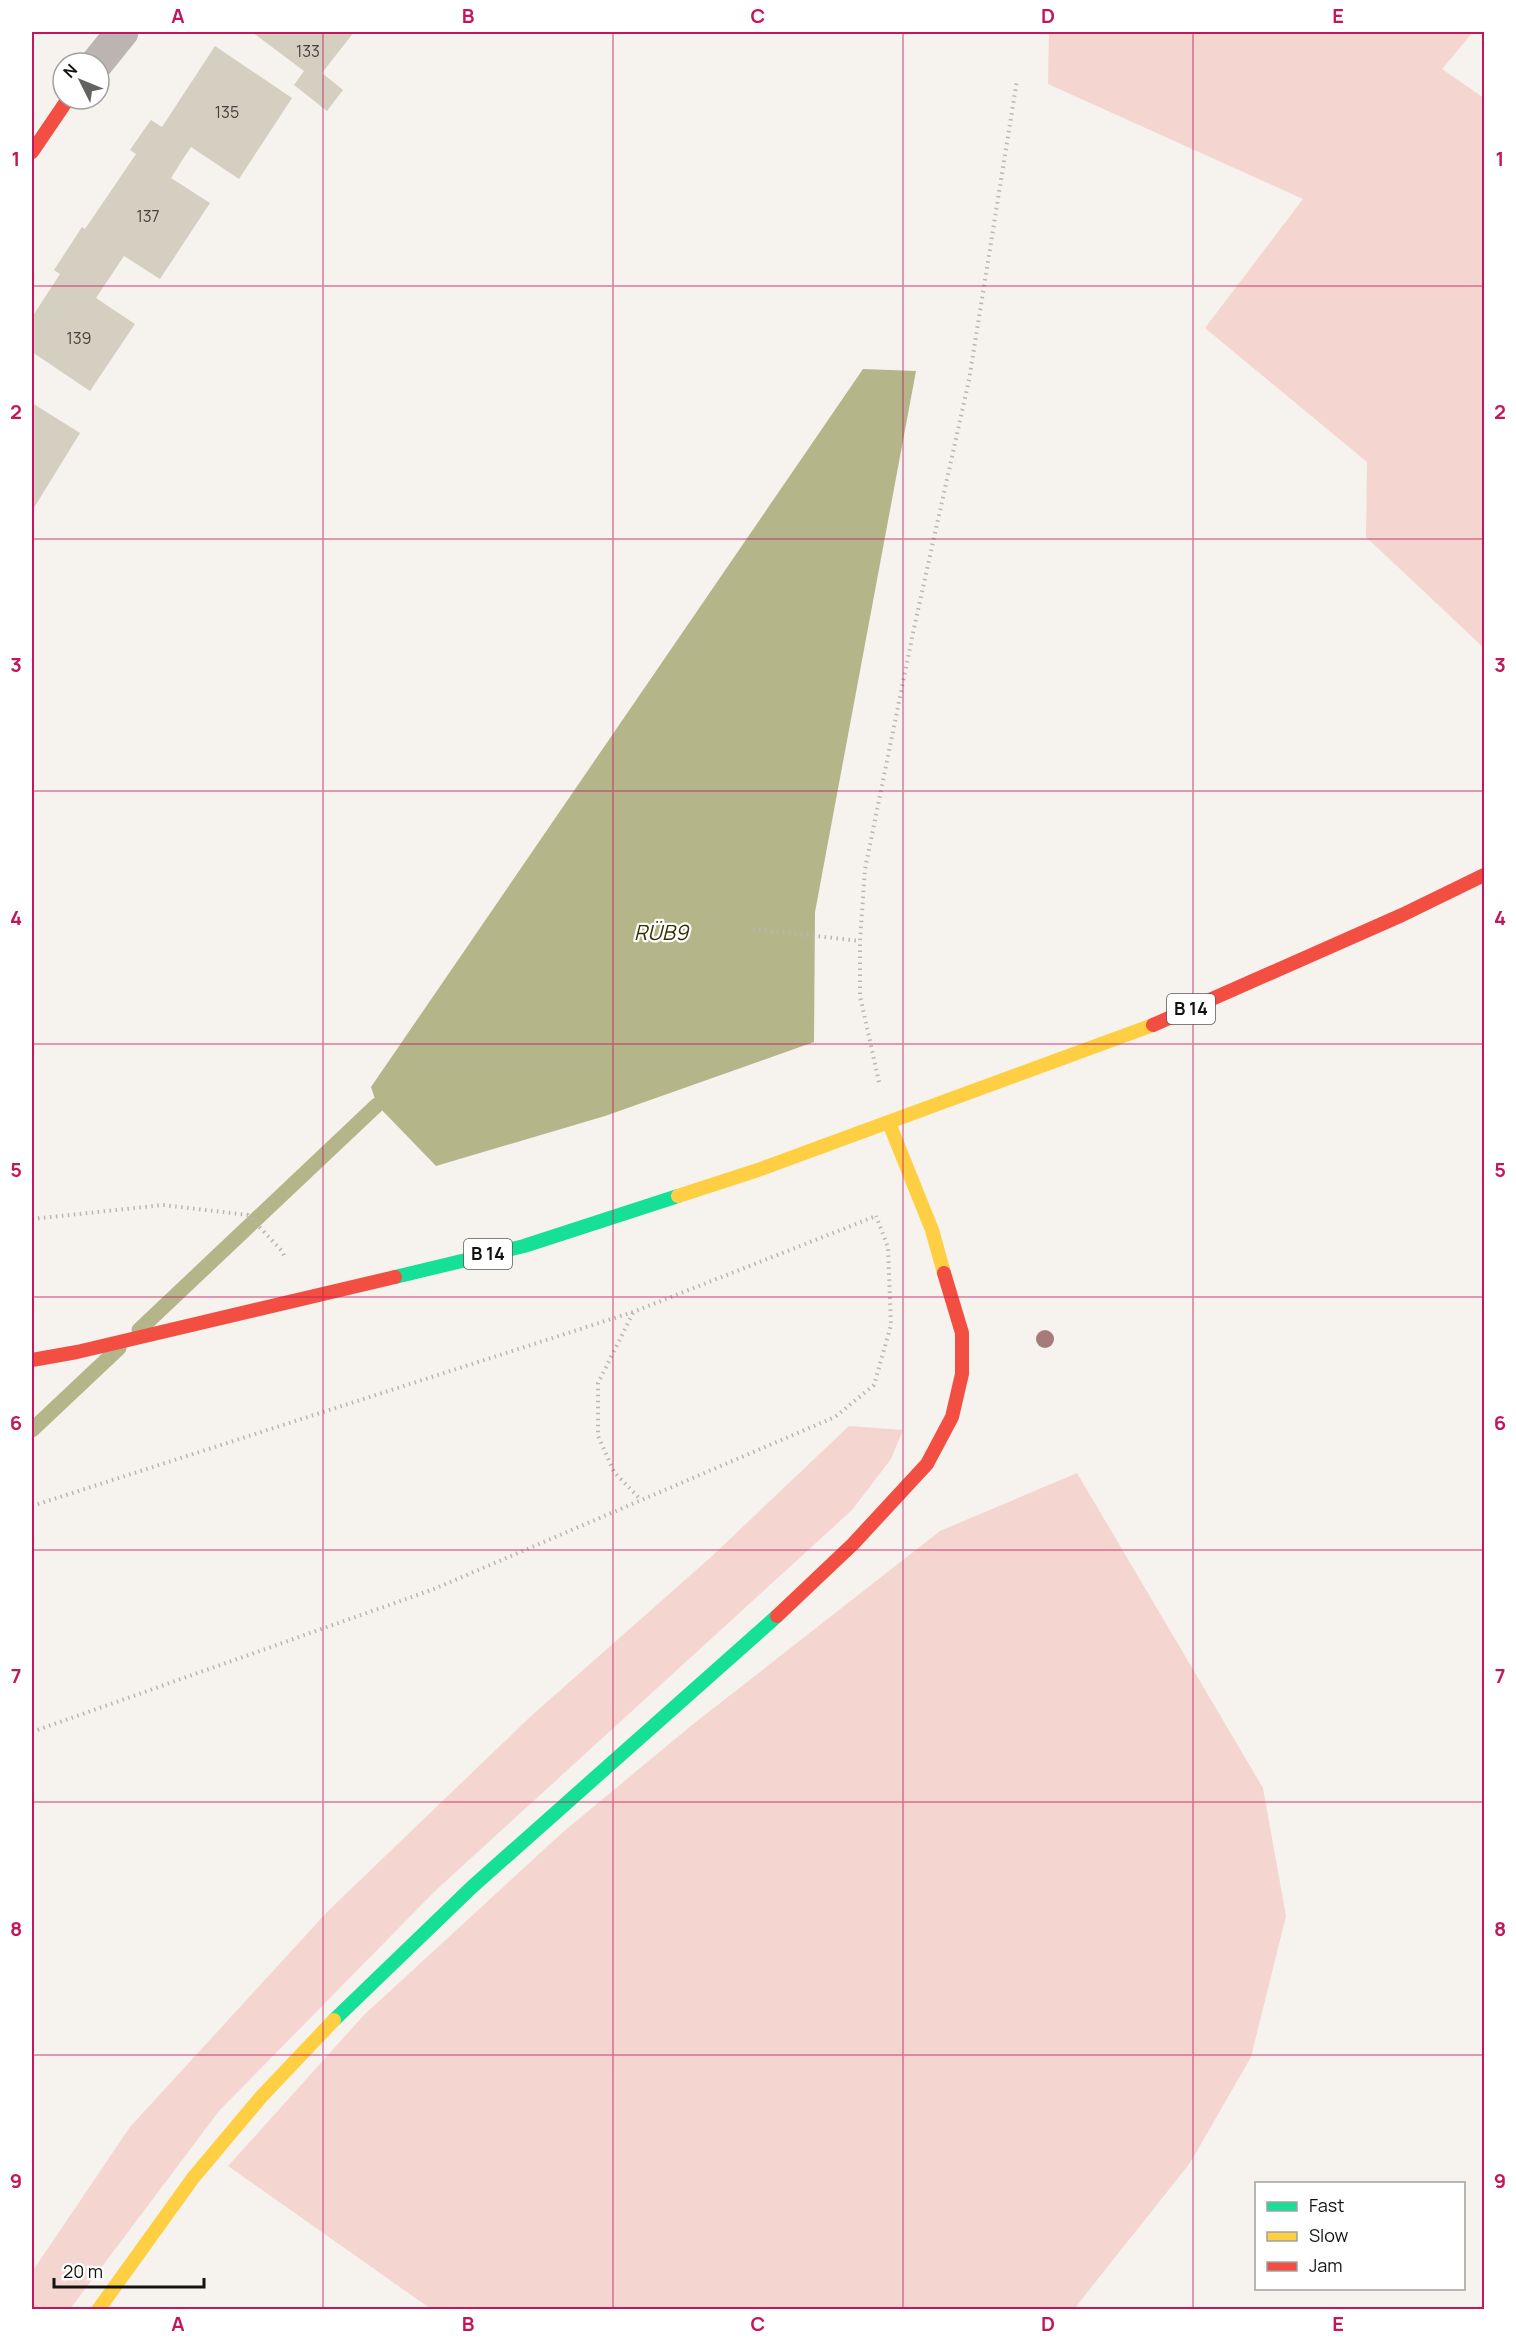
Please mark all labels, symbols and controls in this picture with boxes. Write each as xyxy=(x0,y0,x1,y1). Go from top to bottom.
text: A xyxy=(171,2,185,29)
text: B xyxy=(462,2,475,29)
text: C xyxy=(751,2,765,29)
text: D xyxy=(1041,2,1055,29)
text: E xyxy=(1332,2,1344,29)
house number: 133 xyxy=(296,40,320,62)
north arrow xyxy=(51,51,111,111)
text: N xyxy=(58,59,82,82)
house number: 135 xyxy=(215,101,239,123)
text: 1 xyxy=(12,145,20,172)
text: 1 xyxy=(1496,145,1504,172)
house number: 137 xyxy=(136,205,160,227)
house number: 139 xyxy=(66,327,92,349)
text: 2 xyxy=(10,398,22,425)
text: 2 xyxy=(1494,398,1506,425)
text: 3 xyxy=(10,651,22,678)
text: 3 xyxy=(1494,651,1506,678)
text: 4 xyxy=(10,904,22,931)
text: 4 xyxy=(1494,904,1506,931)
water label: RÜB9 xyxy=(634,918,690,946)
road number: B 14 xyxy=(1167,994,1215,1024)
text: 5 xyxy=(10,1156,22,1183)
text: 5 xyxy=(1494,1156,1506,1183)
road number: B 14 xyxy=(464,1239,512,1269)
text: 6 xyxy=(10,1409,22,1436)
text: 6 xyxy=(1494,1409,1506,1436)
text: 7 xyxy=(11,1662,21,1689)
text: 7 xyxy=(1495,1662,1505,1689)
text: 8 xyxy=(10,1915,22,1942)
text: 8 xyxy=(1494,1915,1506,1942)
text: 9 xyxy=(10,2167,22,2194)
text: 9 xyxy=(1494,2167,1506,2194)
legend xyxy=(1255,2182,1465,2290)
text: Fast xyxy=(1309,2193,1344,2217)
text: Slow xyxy=(1309,2223,1349,2247)
scale bar xyxy=(54,2251,204,2289)
text: Jam xyxy=(1309,2253,1343,2277)
text: 20 m xyxy=(63,2259,103,2283)
text: A xyxy=(171,2310,185,2337)
text: B xyxy=(462,2310,475,2337)
text: C xyxy=(751,2310,765,2337)
text: D xyxy=(1041,2310,1055,2337)
text: E xyxy=(1332,2310,1344,2337)

